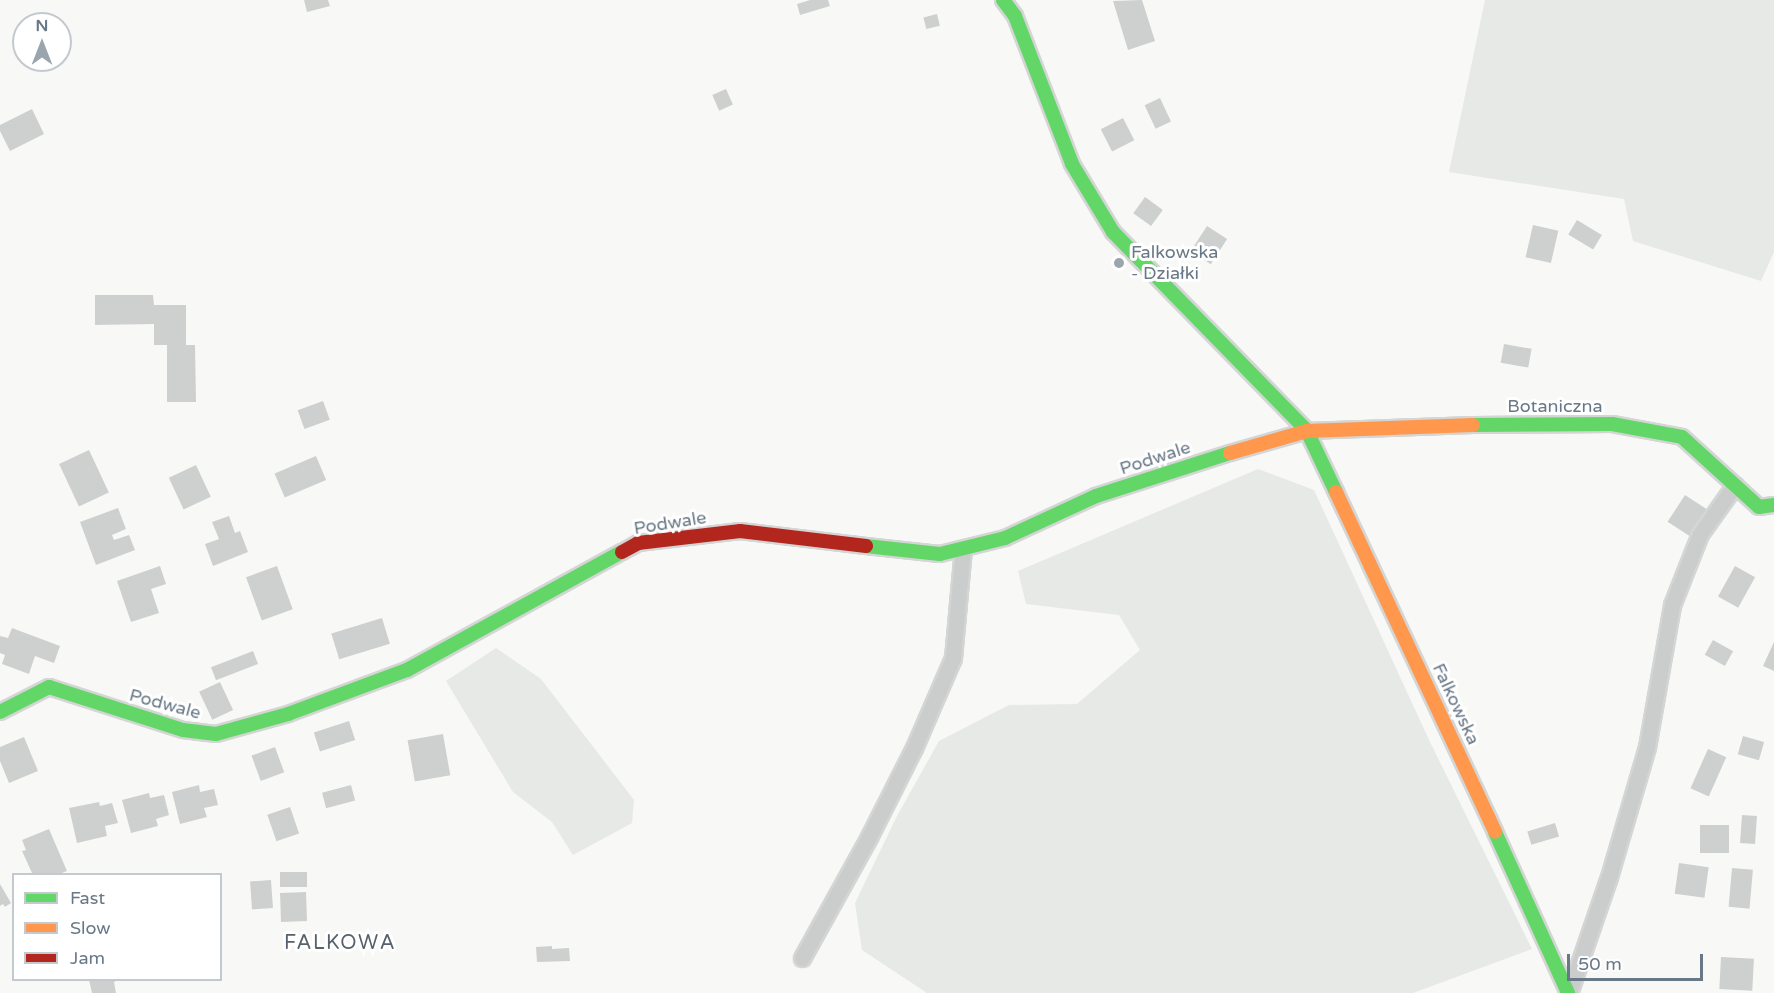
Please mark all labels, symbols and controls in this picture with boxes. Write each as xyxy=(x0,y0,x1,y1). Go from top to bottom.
north arrow xyxy=(12,12,72,72)
text: N xyxy=(36,16,48,36)
place label: Falkowska - Działki xyxy=(1131,242,1218,284)
marker: Falkowska - Działki xyxy=(1112,256,1126,270)
street label: Botaniczna xyxy=(1507,395,1603,417)
street label: Podwale xyxy=(1117,436,1193,480)
street label: Podwale xyxy=(632,507,708,539)
street label: Falkowska xyxy=(1428,660,1484,748)
street label: Podwale xyxy=(127,684,203,724)
legend xyxy=(12,873,222,981)
text: Fast xyxy=(70,887,105,909)
text: Slow xyxy=(70,917,111,939)
district label: FALKOWA xyxy=(284,931,396,955)
scale bar xyxy=(1570,942,1706,980)
text: Jam xyxy=(70,947,105,969)
text: 50 m xyxy=(1578,953,1622,975)

